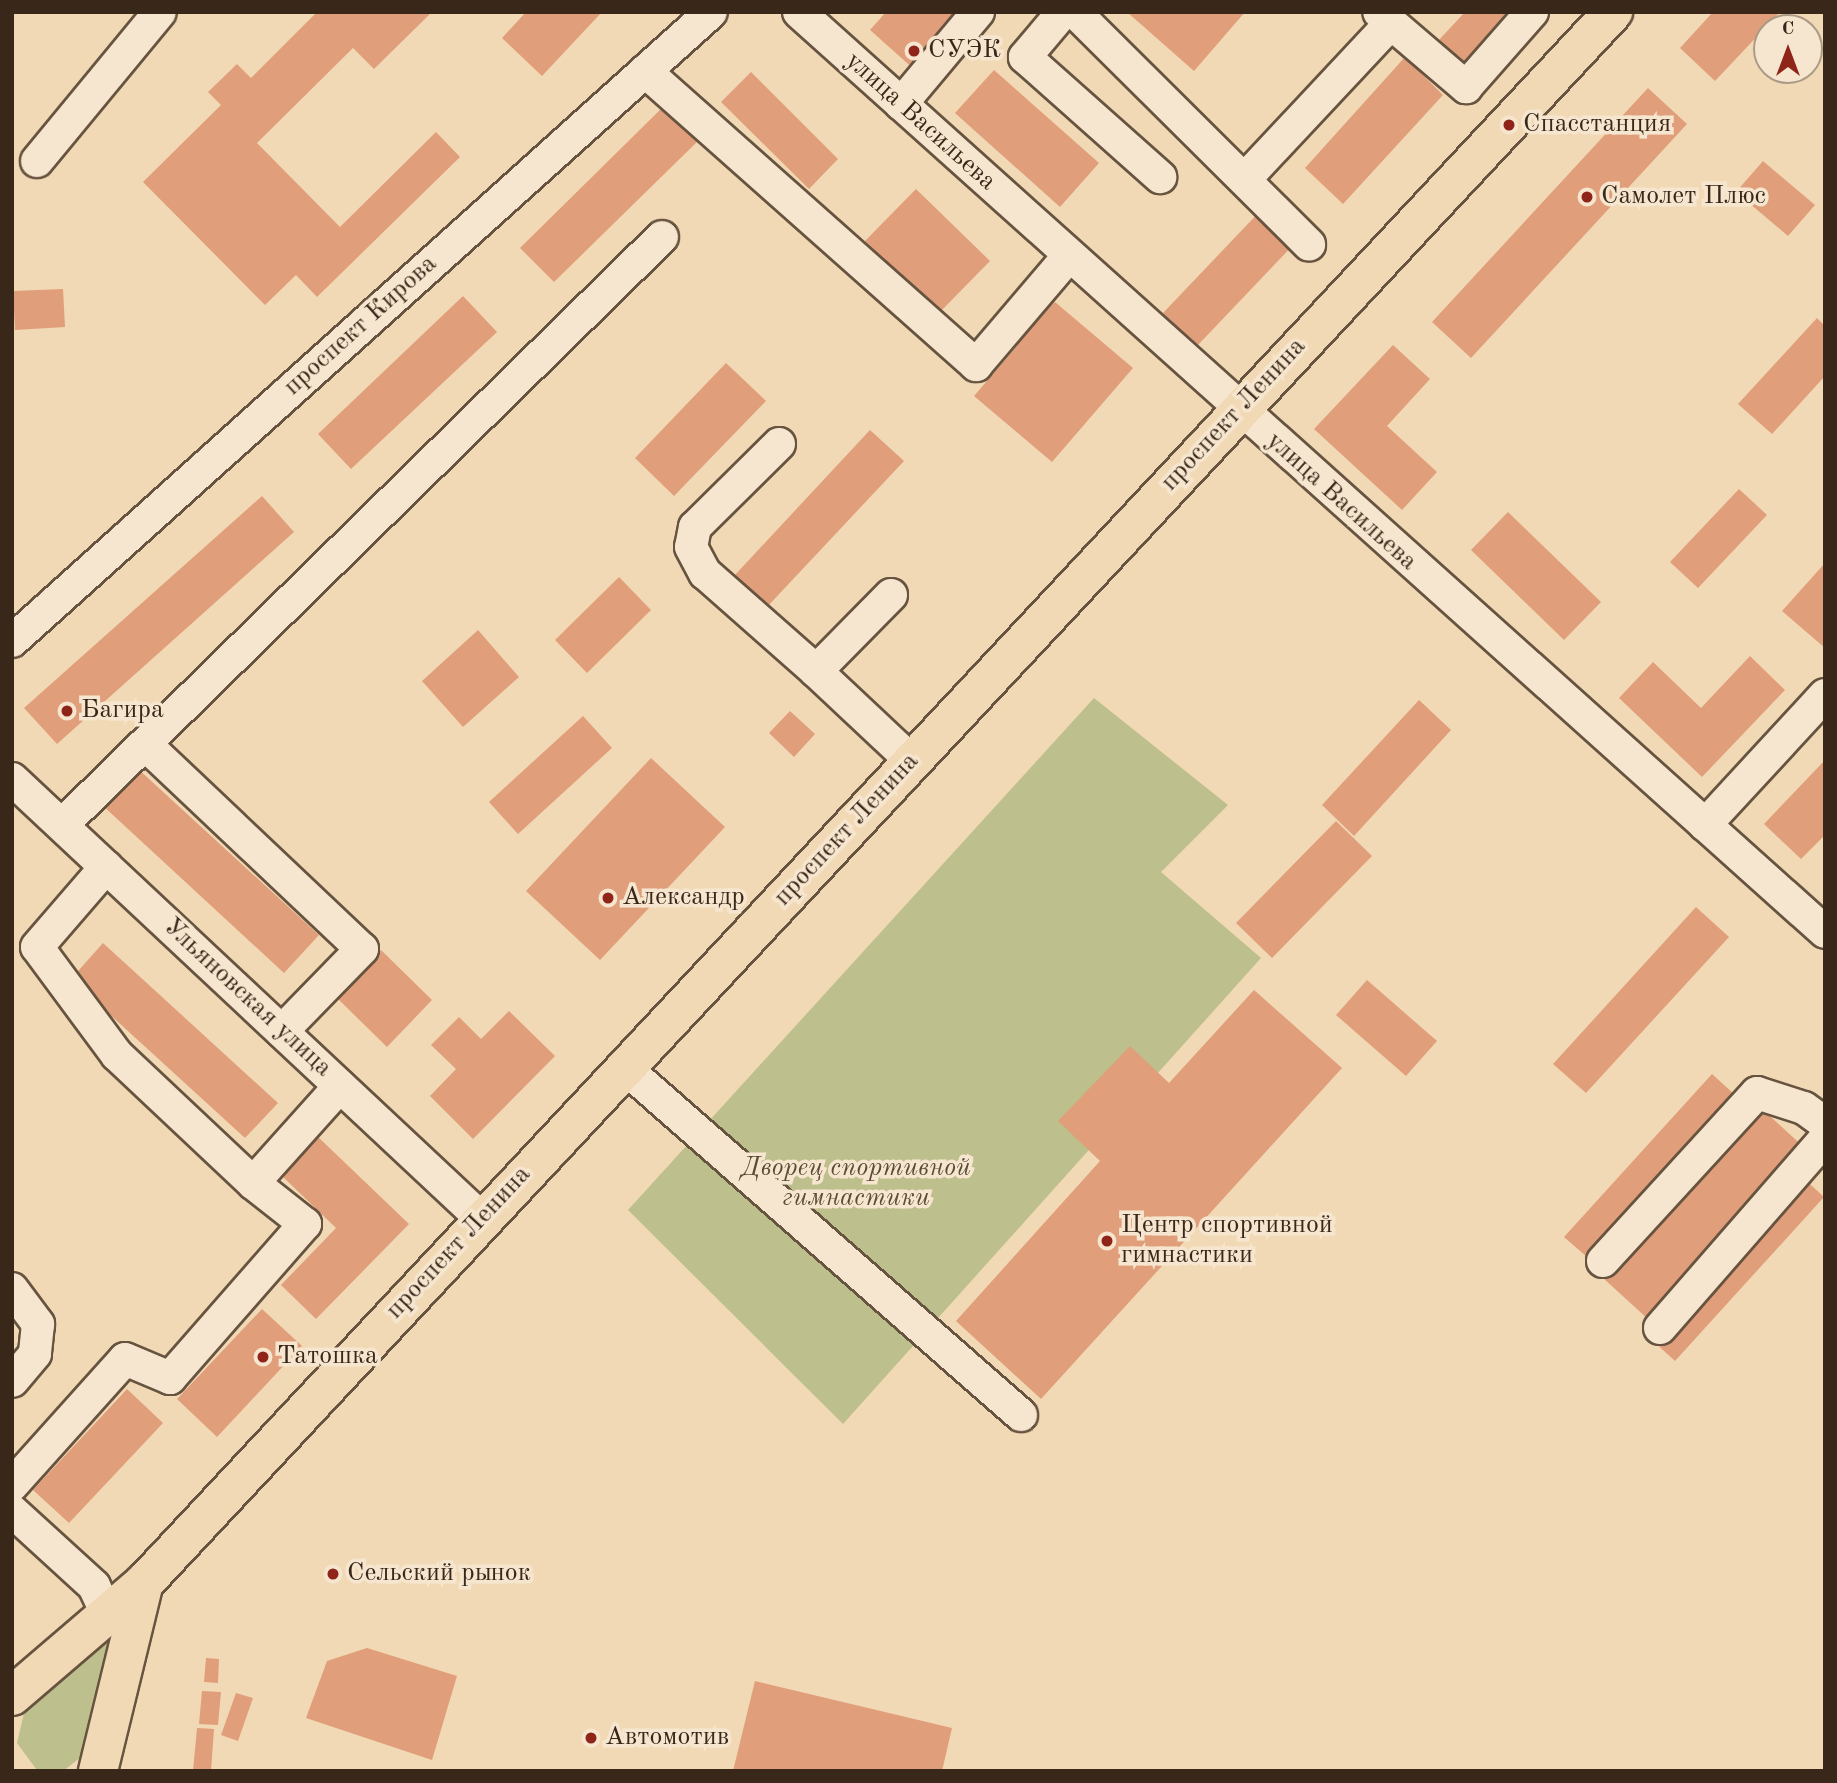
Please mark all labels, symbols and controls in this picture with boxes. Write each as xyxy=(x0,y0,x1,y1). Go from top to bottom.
north arrow xyxy=(1753,14,1823,84)
text: С xyxy=(1782,20,1794,39)
place label: СУЭК xyxy=(928,35,1001,67)
marker: СУЭК xyxy=(906,43,922,59)
street label: улица Васильева xyxy=(838,46,1002,198)
place label: Спасстанция xyxy=(1523,109,1671,141)
marker: Спасстанция xyxy=(1501,117,1517,133)
place label: Самолет Плюс xyxy=(1601,181,1766,213)
marker: Самолет Плюс xyxy=(1579,189,1595,205)
street label: проспект Кирова xyxy=(278,249,444,403)
street label: проспект Ленина xyxy=(1155,332,1313,498)
street label: улица Васильева xyxy=(1259,426,1423,578)
place label: Багира xyxy=(81,695,164,727)
marker: Багира xyxy=(59,703,75,719)
street label: проспект Ленина xyxy=(768,747,926,913)
place label: Александр xyxy=(622,882,745,914)
marker: Александр xyxy=(600,890,616,906)
street label: Ульяновская улица xyxy=(156,912,338,1084)
park label: Дворец спортивной гимнастики xyxy=(741,1153,971,1214)
street label: проспект Ленина xyxy=(380,1160,538,1326)
place label: Центр спортивной гимнастики xyxy=(1121,1210,1333,1272)
marker: Центр спортивной гимнастики xyxy=(1099,1233,1115,1249)
place label: Татошка xyxy=(277,1341,378,1373)
marker: Татошка xyxy=(255,1349,271,1365)
place label: Сельский рынок xyxy=(347,1558,531,1590)
marker: Сельский рынок xyxy=(325,1566,341,1582)
place label: Автомотив xyxy=(605,1722,729,1754)
marker: Автомотив xyxy=(583,1730,599,1746)

